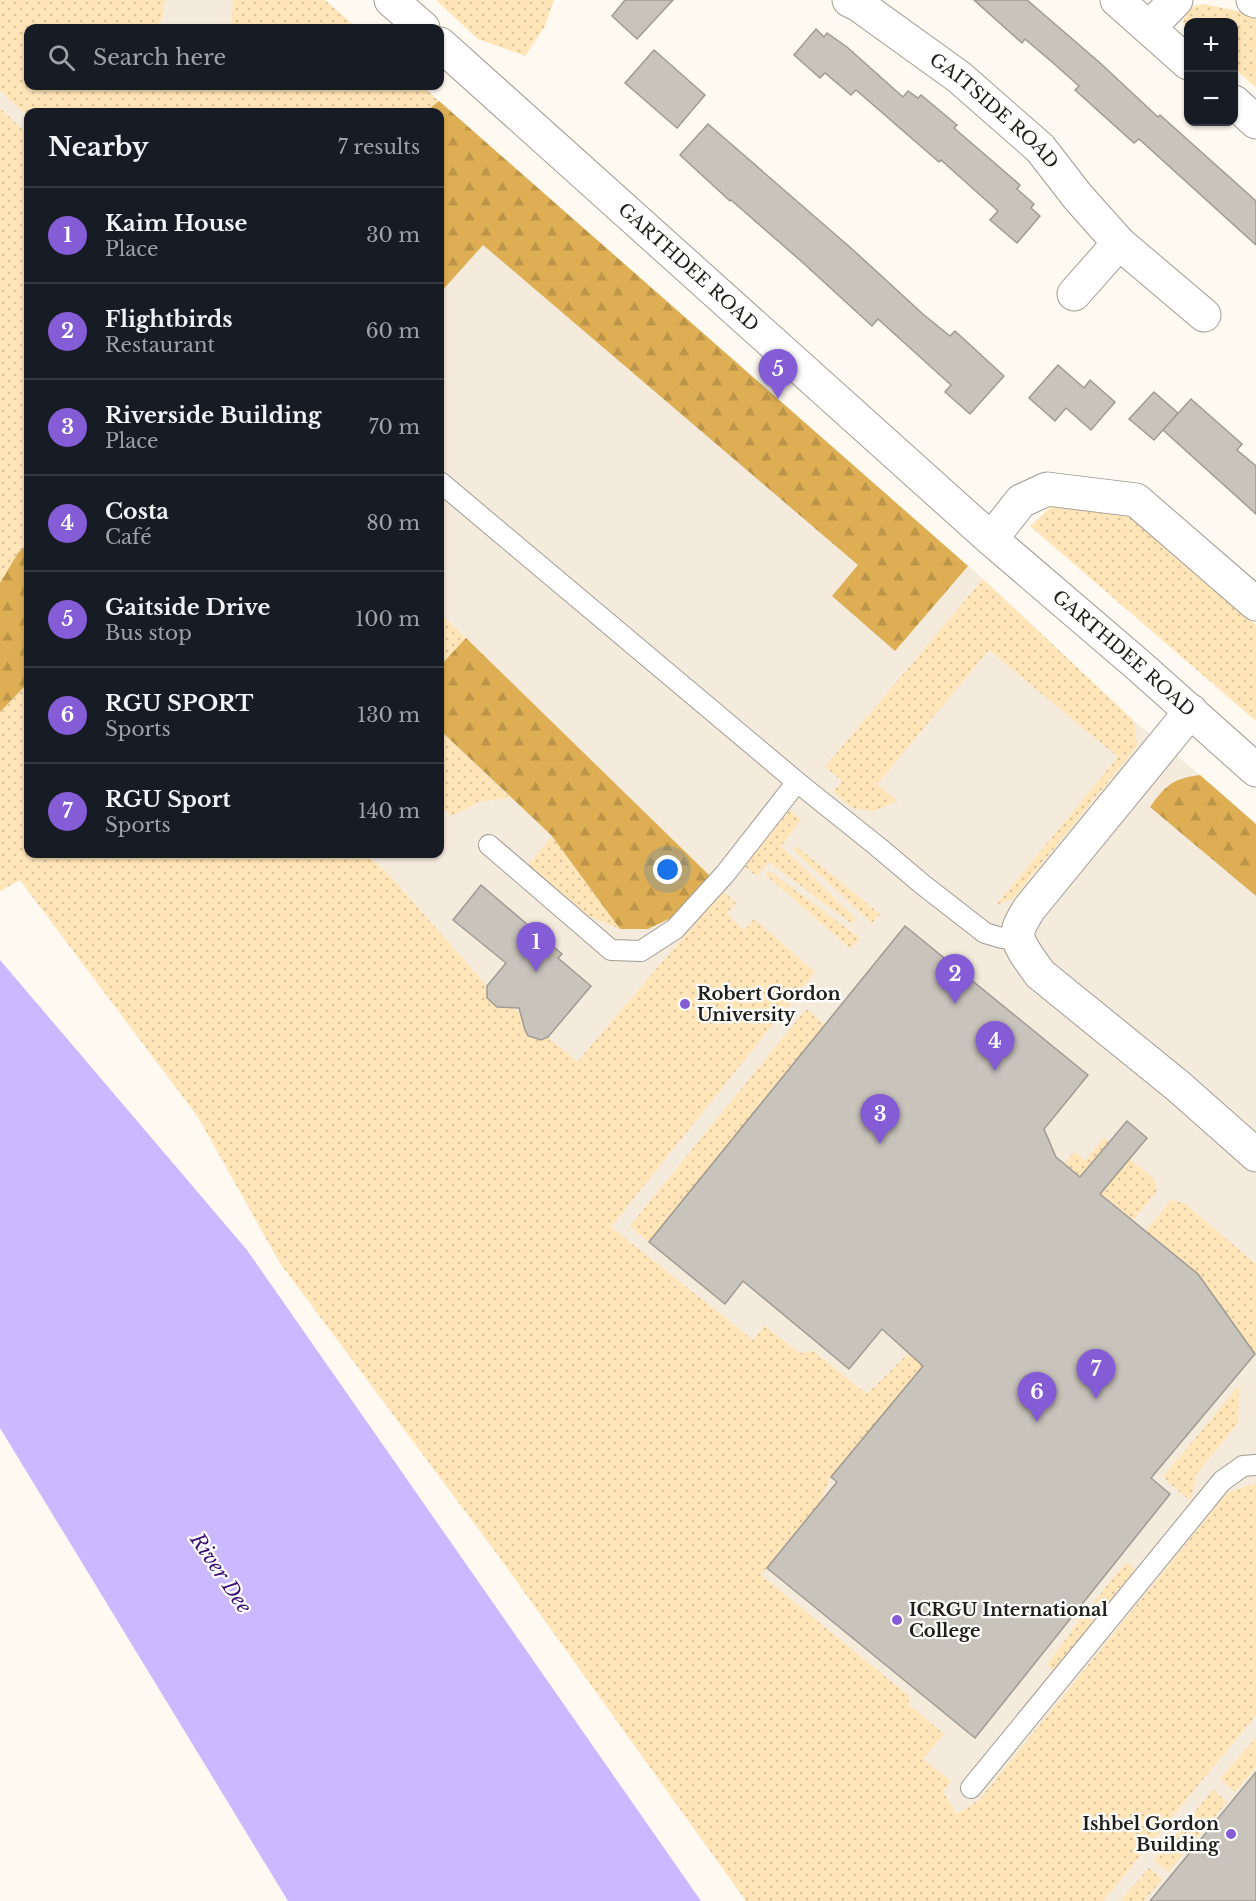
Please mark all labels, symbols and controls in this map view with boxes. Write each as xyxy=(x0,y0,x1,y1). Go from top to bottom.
map controls xyxy=(1184,18,1238,126)
button: + xyxy=(1184,18,1238,72)
search box xyxy=(24,24,444,90)
icon: search xyxy=(45,41,78,74)
text: Search here xyxy=(93,44,226,71)
street label: GAITSIDE ROAD xyxy=(925,48,1063,173)
button: − xyxy=(1184,72,1238,126)
text: Nearby xyxy=(48,131,149,163)
text: 7 results xyxy=(338,135,420,159)
street label: GARTHDEE ROAD xyxy=(614,198,763,336)
text: Kaim House xyxy=(105,210,247,237)
text: 1 xyxy=(63,223,72,247)
text: 30 m xyxy=(366,223,420,247)
text: Place xyxy=(105,237,159,261)
text: Flightbirds xyxy=(105,306,233,333)
text: 2 xyxy=(61,319,74,343)
text: 60 m xyxy=(366,319,420,343)
text: Restaurant xyxy=(105,333,215,357)
pin: 5 xyxy=(758,350,798,399)
text: Riverside Building xyxy=(105,402,321,429)
text: 3 xyxy=(61,415,74,439)
text: 70 m xyxy=(368,415,420,439)
text: Place xyxy=(105,429,159,453)
text: Costa xyxy=(105,498,169,525)
text: 4 xyxy=(61,511,74,535)
text: 80 m xyxy=(366,511,420,535)
text: Café xyxy=(105,525,152,549)
street label: GARTHDEE ROAD xyxy=(1048,586,1199,721)
text: Gaitside Drive xyxy=(105,594,270,621)
text: 5 xyxy=(62,607,73,631)
text: 100 m xyxy=(355,607,420,631)
text: Bus stop xyxy=(105,621,192,645)
text: RGU SPORT xyxy=(105,690,254,717)
text: 6 xyxy=(61,703,74,727)
text: 130 m xyxy=(357,703,420,727)
text: Sports xyxy=(105,717,171,741)
text: RGU Sport xyxy=(105,786,231,813)
text: 7 xyxy=(62,799,73,823)
text: 140 m xyxy=(358,799,420,823)
text: Sports xyxy=(105,813,171,837)
your location xyxy=(653,855,682,884)
pin: 1 xyxy=(516,922,556,972)
pin: 2 xyxy=(936,954,974,1004)
place label: Robert Gordon University xyxy=(697,983,841,1026)
marker: Robert Gordon University xyxy=(678,997,692,1011)
pin: 4 xyxy=(976,1022,1014,1071)
pin: 3 xyxy=(860,1094,900,1144)
pin: 7 xyxy=(1076,1350,1116,1399)
pin: 6 xyxy=(1018,1372,1056,1422)
water label: River Dee xyxy=(185,1528,257,1618)
place label: ICRGU International College xyxy=(909,1599,1108,1642)
marker: ICRGU International College xyxy=(890,1613,904,1627)
place label: Ishbel Gordon Building xyxy=(1082,1813,1220,1856)
marker: Ishbel Gordon Building xyxy=(1224,1827,1238,1841)

